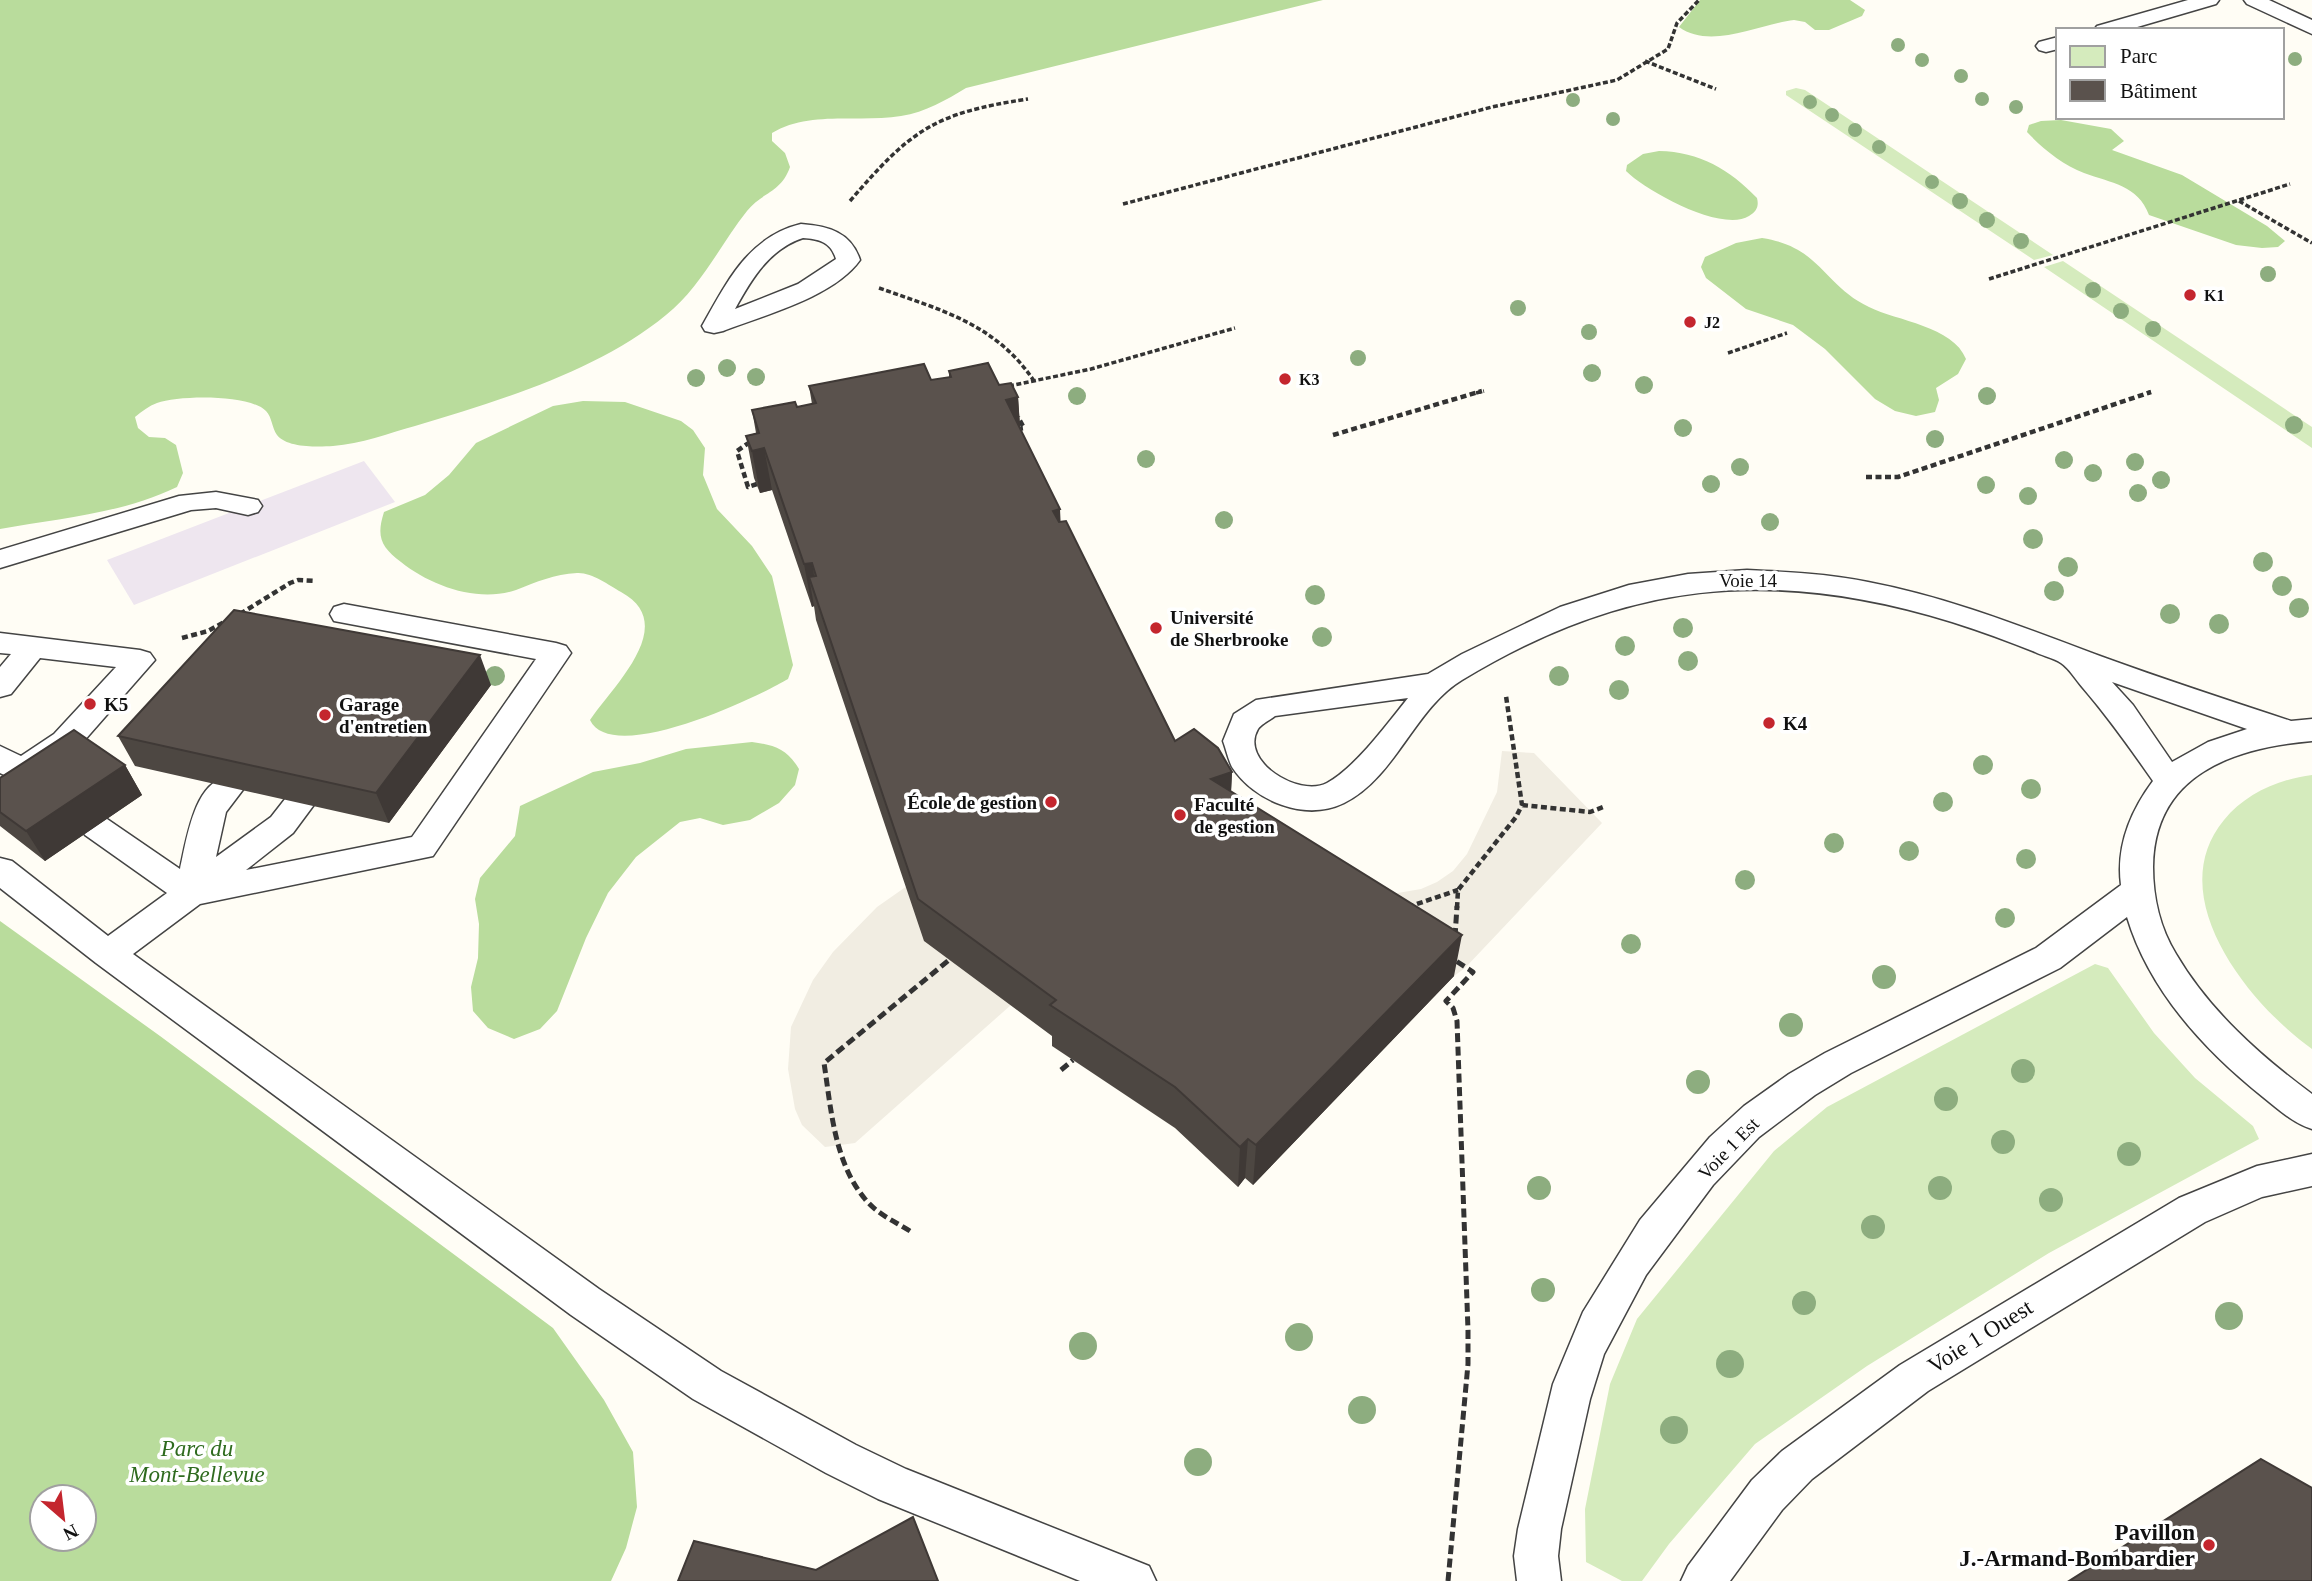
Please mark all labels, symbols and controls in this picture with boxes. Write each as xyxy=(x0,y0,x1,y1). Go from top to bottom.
legend xyxy=(2056,28,2284,119)
text: Parc xyxy=(2120,44,2157,68)
text: Bâtiment xyxy=(2120,79,2197,103)
marker: K1 xyxy=(2182,287,2198,303)
place label: K1 xyxy=(2204,287,2224,304)
marker: J2 xyxy=(1682,314,1698,330)
place label: J2 xyxy=(1704,314,1720,331)
marker: K3 xyxy=(1277,371,1293,387)
place label: K3 xyxy=(1299,371,1319,388)
street label: Voie 14 xyxy=(1719,570,1778,591)
place label: Université de Sherbrooke xyxy=(1170,607,1288,650)
marker: Université de Sherbrooke xyxy=(1148,620,1164,636)
place label: K5 xyxy=(104,694,128,715)
place label: Garage d'entretien xyxy=(339,694,428,737)
marker: K5 xyxy=(82,696,98,712)
marker: Garage d'entretien xyxy=(317,707,333,723)
place label: K4 xyxy=(1783,713,1808,734)
marker: K4 xyxy=(1761,715,1777,731)
place label: École de gestion xyxy=(907,792,1037,813)
marker: École de gestion xyxy=(1043,794,1059,810)
place label: Faculté de gestion xyxy=(1194,794,1275,837)
marker: Faculté de gestion xyxy=(1172,807,1188,823)
street label: Voie 1 Est xyxy=(1694,1113,1763,1184)
street label: Voie 1 Ouest xyxy=(1923,1294,2038,1378)
park label: Parc du Mont-Bellevue xyxy=(128,1436,265,1487)
north arrow xyxy=(28,1483,98,1553)
text: N xyxy=(60,1520,82,1545)
place label: Pavillon J.-Armand-Bombardier xyxy=(1959,1520,2195,1571)
marker: Pavillon J.-Armand-Bombardier xyxy=(2201,1537,2217,1553)

